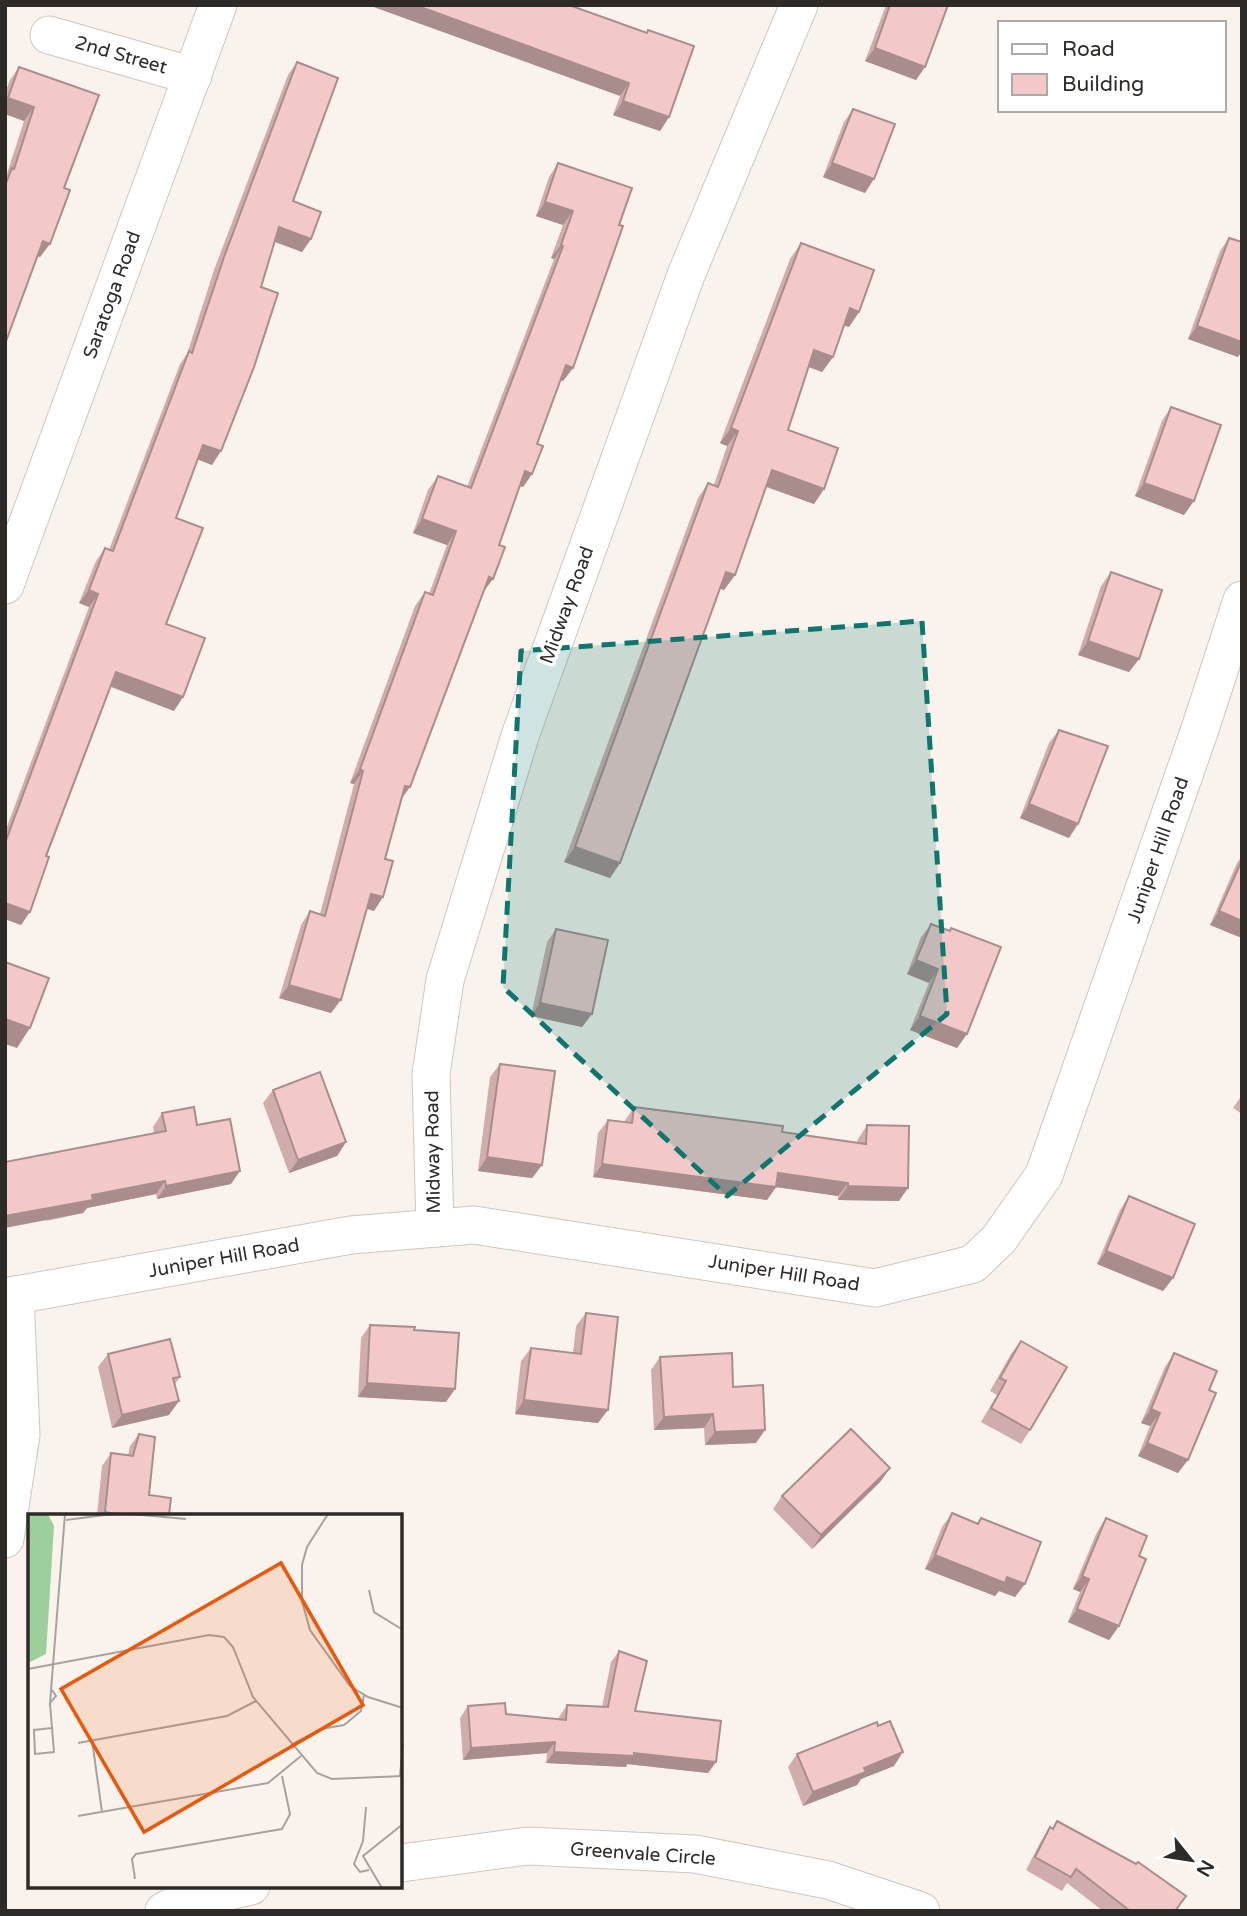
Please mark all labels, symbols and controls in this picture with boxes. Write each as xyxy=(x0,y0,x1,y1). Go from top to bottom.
legend xyxy=(998,21,1226,112)
street label: 2nd Street xyxy=(72,31,170,79)
text: Road xyxy=(1062,37,1115,62)
text: Building xyxy=(1062,72,1144,97)
street label: Saratoga Road xyxy=(79,228,145,362)
street label: Midway Road xyxy=(536,543,598,667)
street label: Juniper Hill Road xyxy=(1123,774,1193,926)
street label: Midway Road xyxy=(421,1090,445,1214)
street label: Juniper Hill Road xyxy=(147,1234,301,1282)
street label: Juniper Hill Road xyxy=(707,1250,861,1296)
inset map xyxy=(28,1514,402,1888)
north arrow xyxy=(1156,1825,1226,1895)
street label: Greenvale Circle xyxy=(569,1838,717,1870)
text: N xyxy=(1192,1856,1218,1880)

